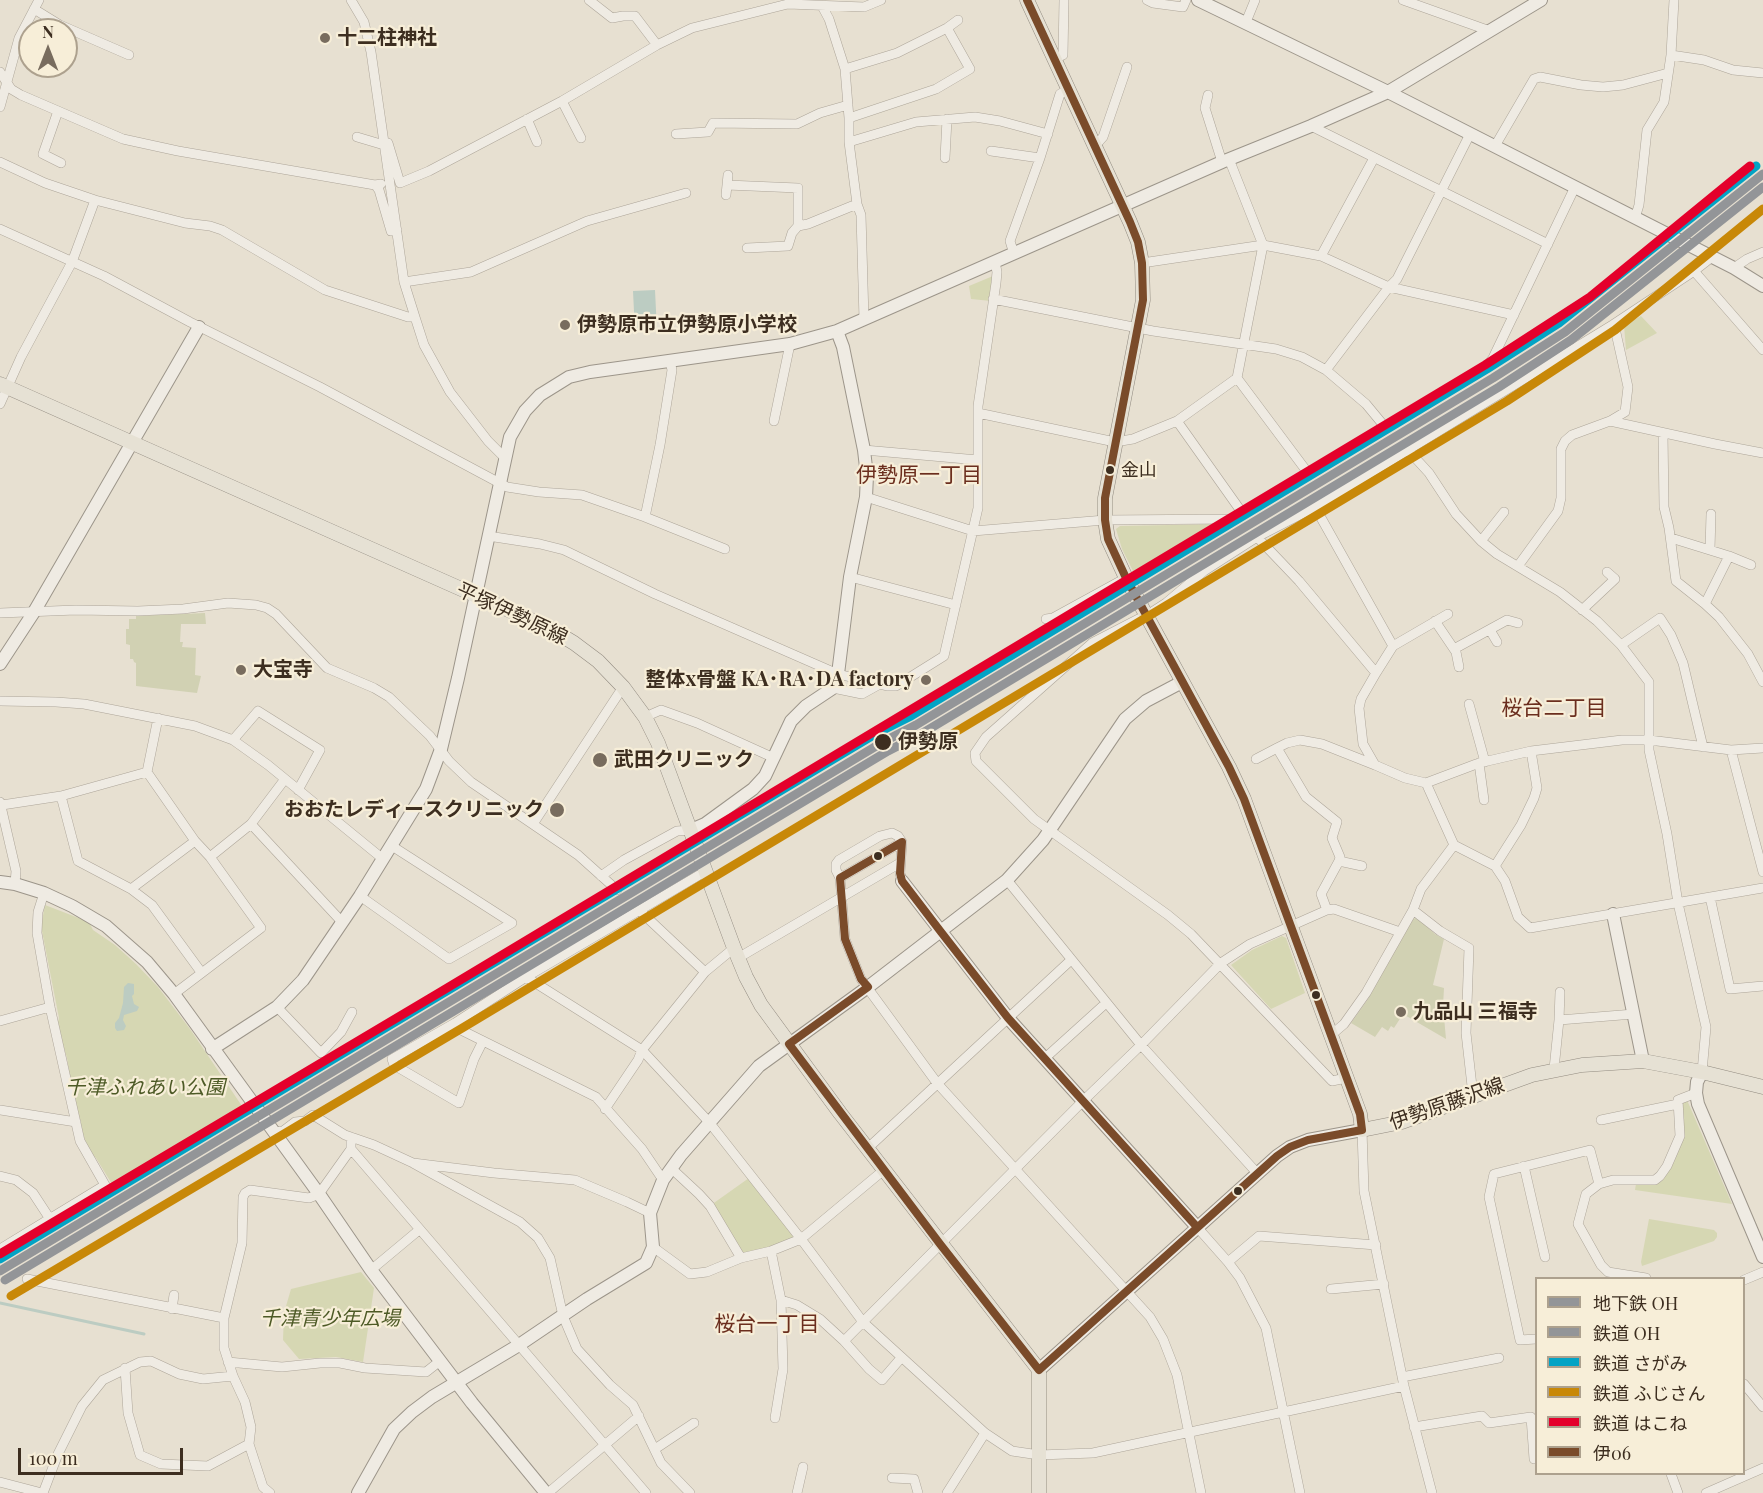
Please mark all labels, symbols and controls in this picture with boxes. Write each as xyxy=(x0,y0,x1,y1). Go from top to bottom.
north arrow xyxy=(18,18,78,78)
text: N xyxy=(42,21,54,42)
place label: 十二柱神社 xyxy=(337,26,437,50)
marker: 十二柱神社 xyxy=(318,31,332,45)
place label: 伊勢原市立伊勢原小学校 xyxy=(577,313,797,337)
marker: 伊勢原市立伊勢原小学校 xyxy=(558,318,572,332)
place label: 金山 xyxy=(1121,459,1157,481)
district label: 伊勢原一丁目 xyxy=(856,462,982,488)
marker: 金山 xyxy=(1104,464,1116,476)
street label: 平塚伊勢原線 xyxy=(453,578,571,650)
place label: 大宝寺 xyxy=(253,658,313,682)
marker: 大宝寺 xyxy=(234,663,248,677)
place label: 整体x骨盤 KA･RA･DA factory xyxy=(646,668,914,692)
marker: 整体x骨盤 KA･RA･DA factory xyxy=(919,673,933,687)
district label: 桜台二丁目 xyxy=(1502,695,1606,721)
place label: 伊勢原 xyxy=(898,730,958,754)
marker: 伊勢原 xyxy=(873,732,893,752)
place label: 武田クリニック xyxy=(614,748,754,772)
marker: 武田クリニック xyxy=(591,751,609,769)
place label: おおたレディースクリニック xyxy=(284,798,544,822)
marker: おおたレディースクリニック xyxy=(548,801,566,819)
unlabelled marker xyxy=(872,850,884,862)
unlabelled marker xyxy=(1310,989,1322,1001)
place label: 九品山 三福寺 xyxy=(1413,1000,1538,1024)
marker: 九品山 三福寺 xyxy=(1394,1005,1408,1019)
street label: 伊勢原藤沢線 xyxy=(1386,1073,1508,1135)
park label: 千津ふれあい公園 xyxy=(65,1076,225,1100)
unlabelled marker xyxy=(1232,1185,1244,1197)
legend xyxy=(1535,1277,1745,1475)
text: 地下鉄 OH xyxy=(1593,1291,1678,1315)
park label: 千津青少年広場 xyxy=(260,1307,400,1331)
district label: 桜台一丁目 xyxy=(715,1311,819,1337)
text: 鉄道 OH xyxy=(1593,1321,1660,1345)
text: 鉄道 さがみ xyxy=(1593,1351,1687,1375)
text: 鉄道 ふじさん xyxy=(1593,1381,1705,1405)
text: 鉄道 はこね xyxy=(1593,1411,1687,1435)
scale bar xyxy=(21,1436,186,1474)
text: 伊06 xyxy=(1593,1441,1631,1465)
text: 100 m xyxy=(29,1446,78,1470)

